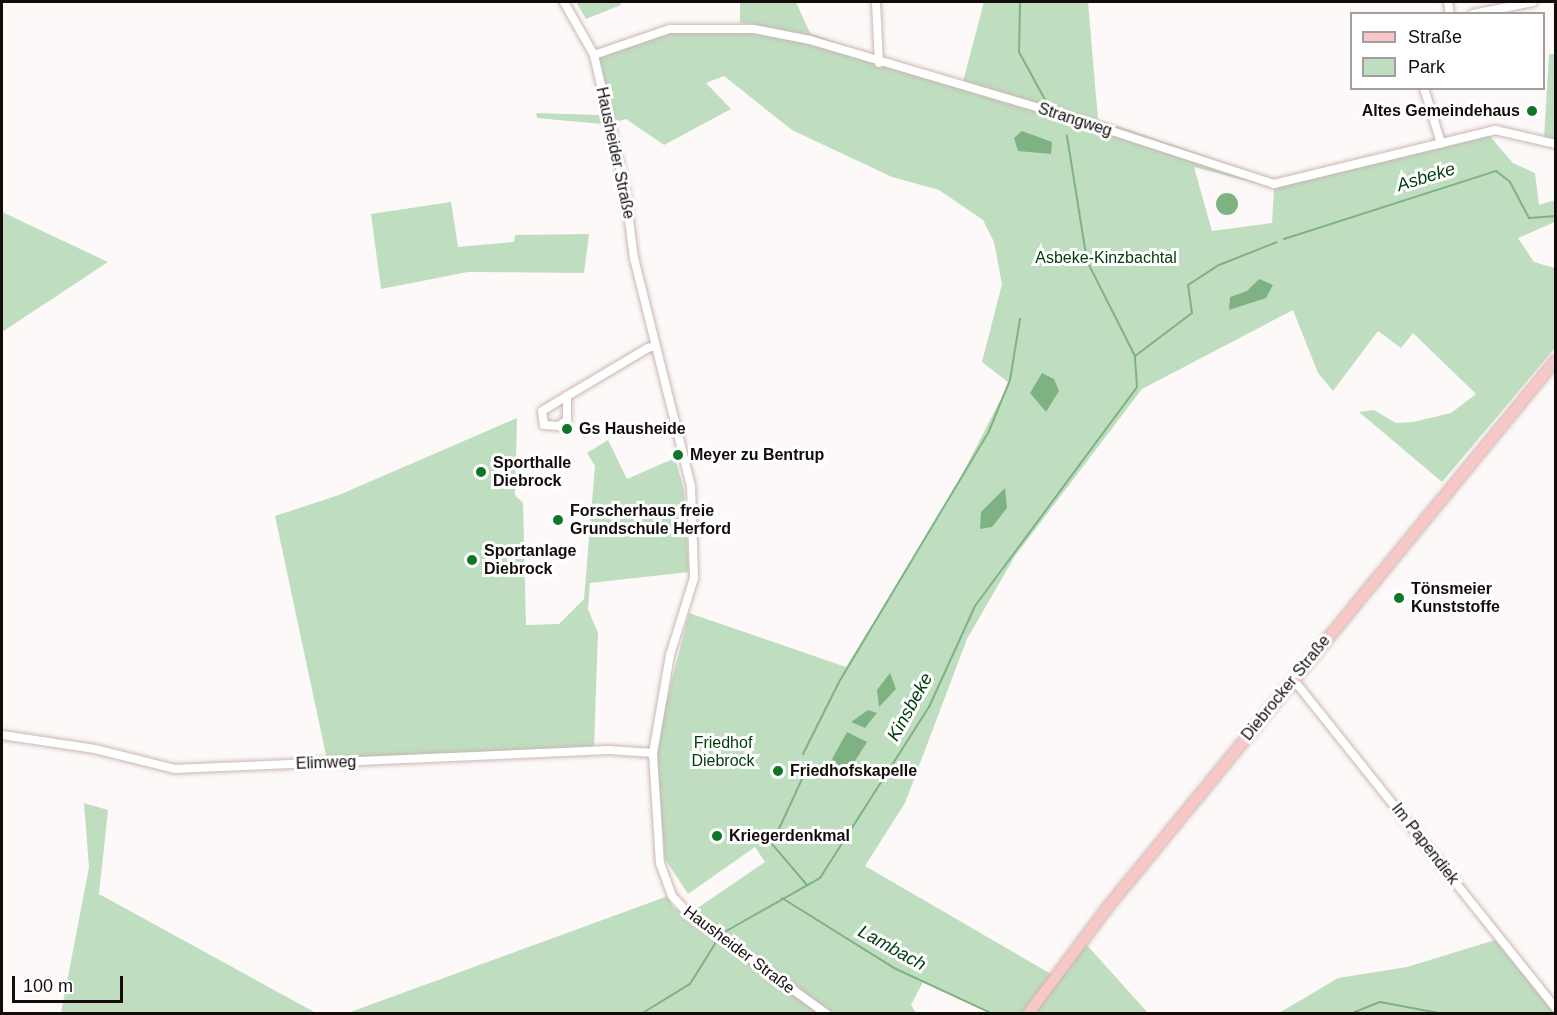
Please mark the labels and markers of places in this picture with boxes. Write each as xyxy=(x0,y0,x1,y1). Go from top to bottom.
place label: Altes Gemeindehaus xyxy=(1362,101,1520,121)
marker: Altes Gemeindehaus xyxy=(1525,104,1539,118)
place label: Gs Hausheide xyxy=(579,419,686,439)
marker: Gs Hausheide xyxy=(560,422,574,436)
place label: Meyer zu Bentrup xyxy=(690,445,824,465)
marker: Meyer zu Bentrup xyxy=(671,448,685,462)
place label: Sporthalle Diebrock xyxy=(493,453,571,491)
marker: Sporthalle Diebrock xyxy=(474,465,488,479)
place label: Forscherhaus freie Grundschule Herford xyxy=(570,501,731,539)
marker: Forscherhaus freie Grundschule Herford xyxy=(551,513,565,527)
place label: Sportanlage Diebrock xyxy=(484,541,576,579)
marker: Sportanlage Diebrock xyxy=(465,553,479,567)
place label: Tönsmeier Kunststoffe xyxy=(1411,579,1500,617)
marker: Tönsmeier Kunststoffe xyxy=(1392,591,1406,605)
place label: Friedhofskapelle xyxy=(790,761,917,781)
marker: Friedhofskapelle xyxy=(771,764,785,778)
place label: Kriegerdenkmal xyxy=(729,826,850,846)
marker: Kriegerdenkmal xyxy=(710,829,724,843)

